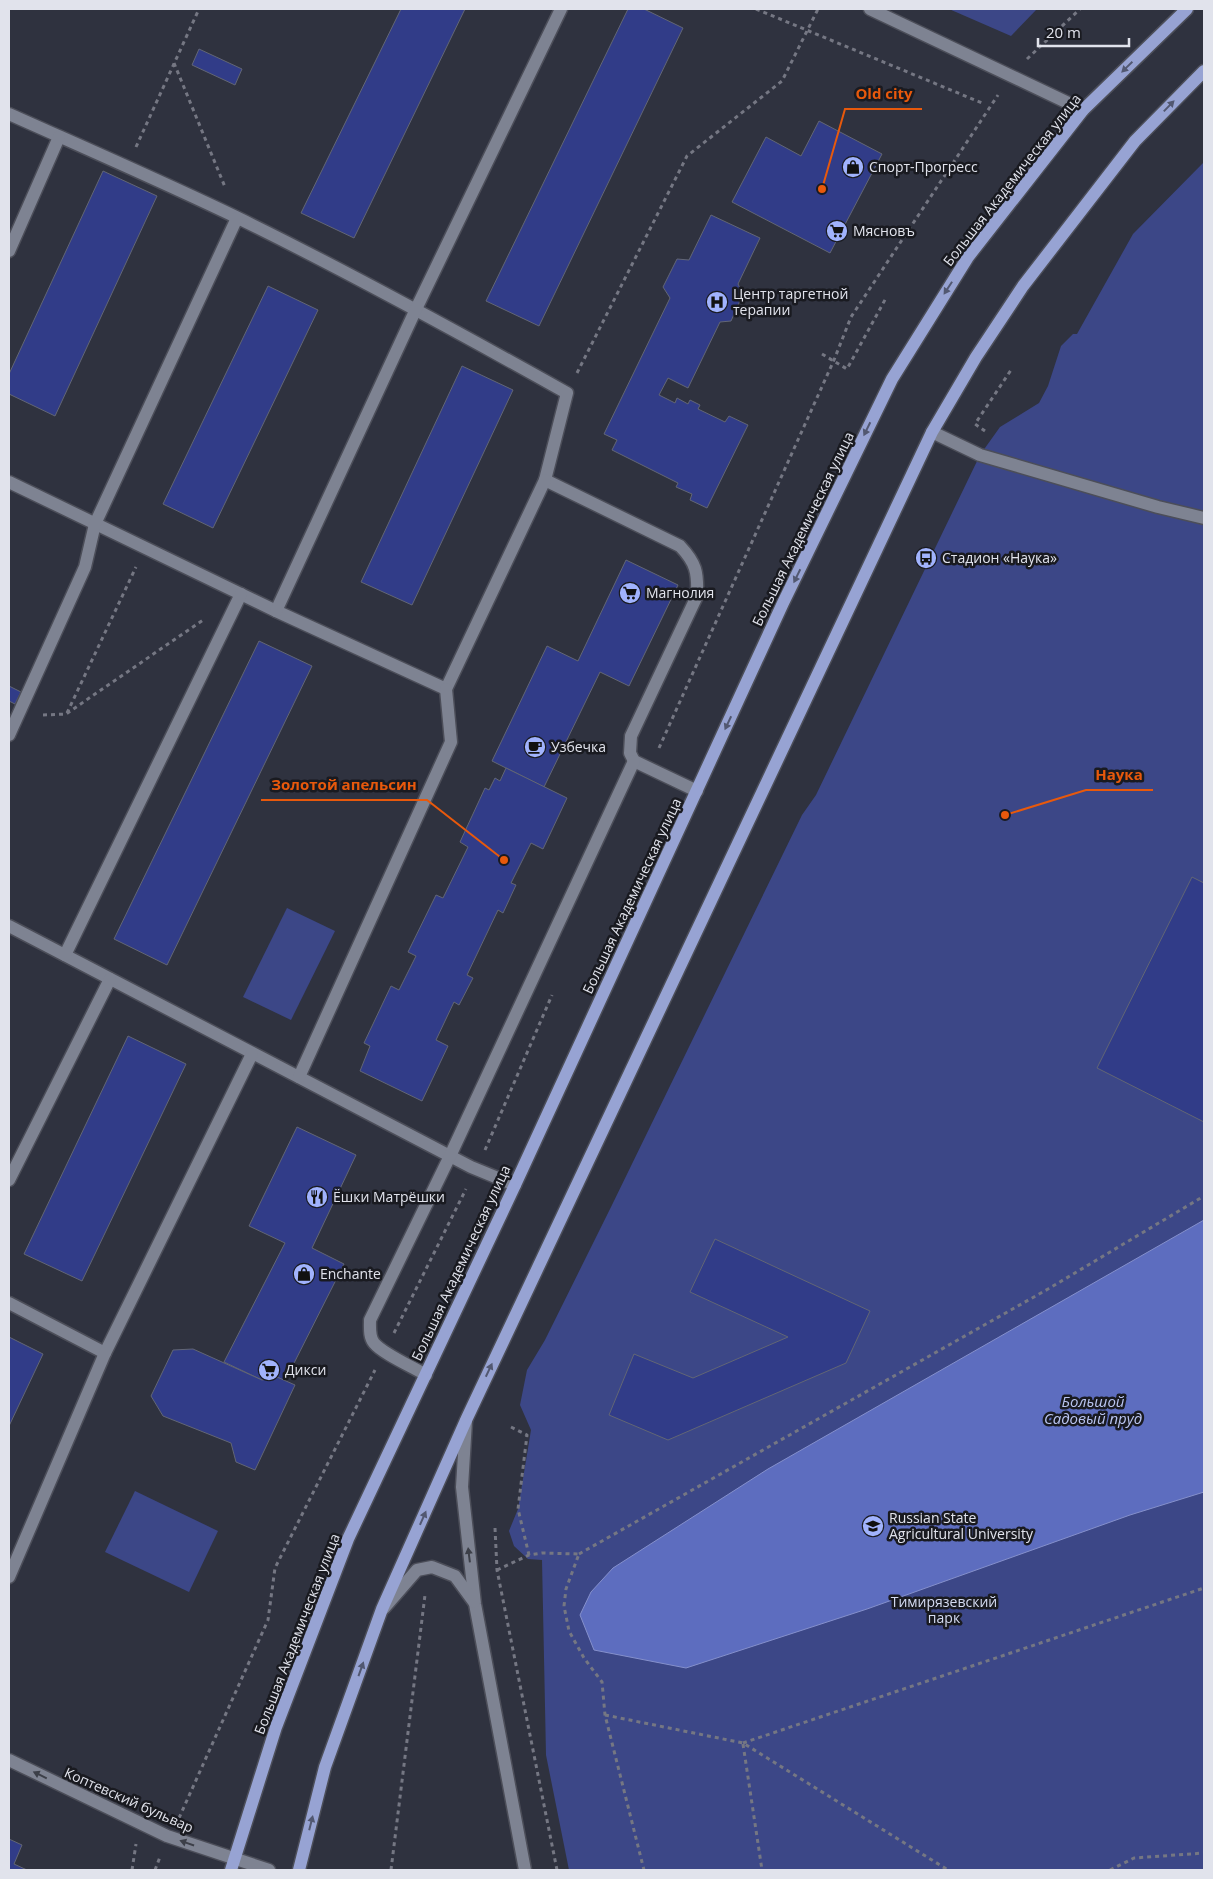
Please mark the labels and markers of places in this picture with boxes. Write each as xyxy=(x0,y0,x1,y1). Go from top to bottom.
callout: Old city xyxy=(845,79,922,109)
shop icon: Спорт-Прогресс xyxy=(841,155,865,179)
place label: Спорт-Прогресс xyxy=(869,157,978,176)
supermarket icon: Мясновъ xyxy=(825,219,849,243)
place label: Мясновъ xyxy=(853,221,915,240)
place label: Центр таргетной терапии xyxy=(733,284,848,319)
hospital icon: Центр таргетной терапии xyxy=(705,290,729,314)
bus stop icon: Стадион «Наука» xyxy=(914,546,938,570)
place label: Стадион «Наука» xyxy=(942,548,1057,567)
supermarket icon: Магнолия xyxy=(618,581,642,605)
place label: Магнолия xyxy=(646,583,714,602)
cafe icon: Узбечка xyxy=(523,735,547,759)
place label: Узбечка xyxy=(551,737,606,756)
callout: Наука xyxy=(1086,760,1153,790)
callout: Золотой апельсин xyxy=(261,770,427,800)
restaurant icon: Ёшки Матрёшки xyxy=(305,1185,329,1209)
place label: Ёшки Матрёшки xyxy=(333,1187,445,1206)
shop icon: Enchante xyxy=(292,1262,316,1286)
place label: Enchante xyxy=(320,1264,381,1283)
supermarket icon: Дикси xyxy=(257,1358,281,1382)
place label: Дикси xyxy=(285,1360,326,1379)
place label: Russian State Agricultural University xyxy=(889,1508,1034,1543)
school or university icon: Russian State Agricultural University xyxy=(861,1514,885,1538)

